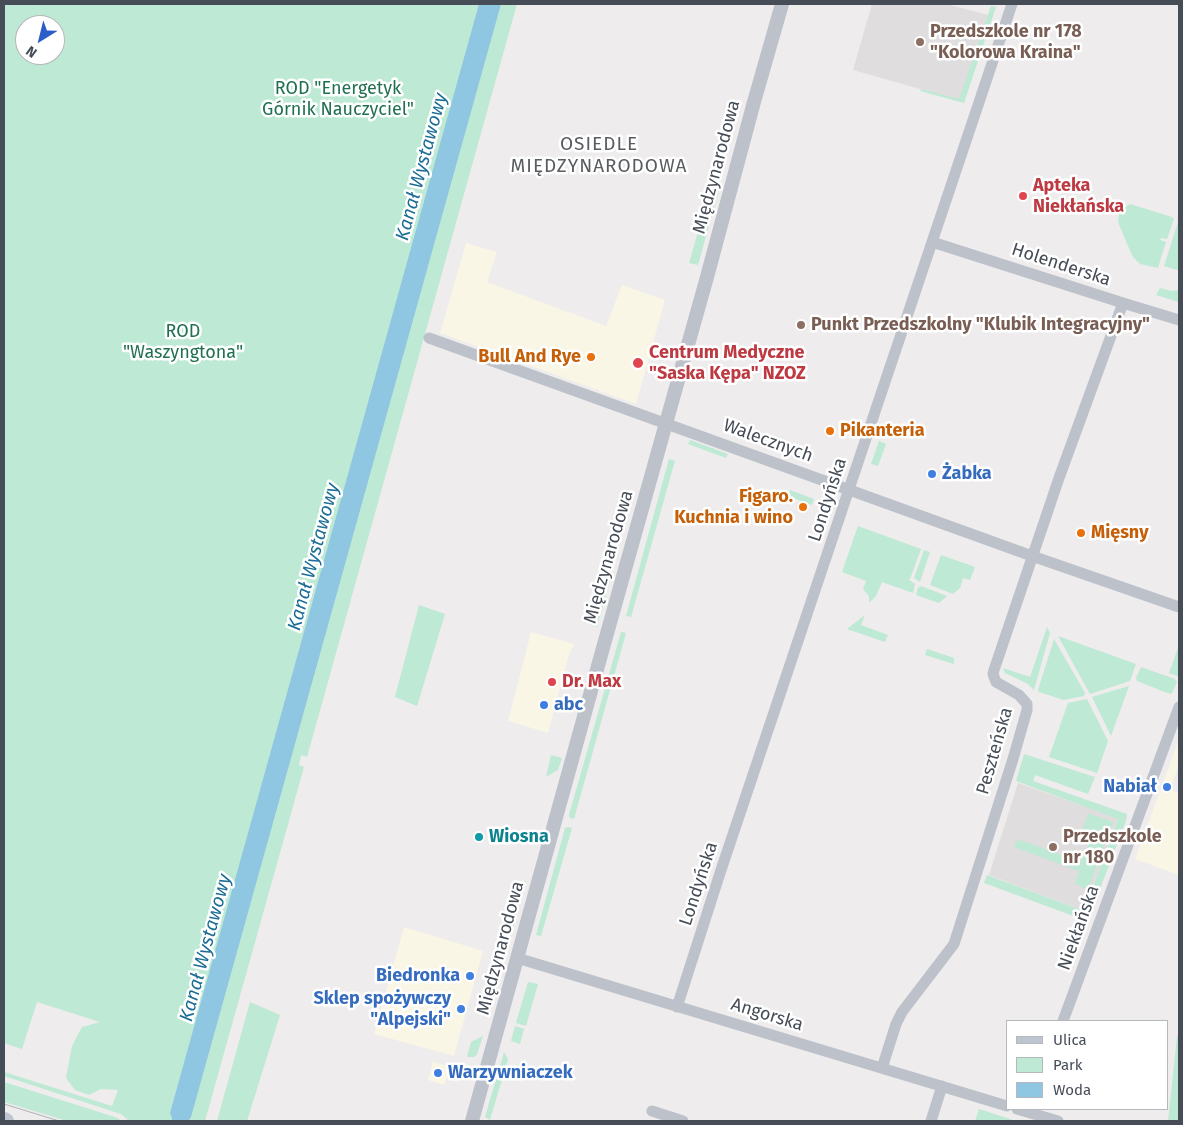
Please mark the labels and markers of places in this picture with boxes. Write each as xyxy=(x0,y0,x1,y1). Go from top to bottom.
place label: Przedszkole nr 178 "Kolorowa Kraina" xyxy=(930,21,1082,64)
marker: Przedszkole nr 178 "Kolorowa Kraina" xyxy=(914,36,926,48)
place label: Apteka Niekłańska xyxy=(1033,175,1124,218)
marker: Apteka Niekłańska xyxy=(1017,190,1029,202)
place label: Punkt Przedszkolny "Klubik Integracyjny" xyxy=(811,314,1150,336)
marker: Punkt Przedszkolny "Klubik Integracyjny" xyxy=(795,319,807,331)
place label: Centrum Medyczne "Saska Kępa" NZOZ xyxy=(649,342,806,384)
place label: Bull And Rye xyxy=(478,346,581,368)
marker: Bull And Rye xyxy=(585,351,597,363)
marker: Centrum Medyczne "Saska Kępa" NZOZ xyxy=(631,356,645,370)
place label: Pikanteria xyxy=(840,420,925,442)
marker: Pikanteria xyxy=(824,425,836,437)
place label: Żabka xyxy=(942,463,992,485)
marker: Żabka xyxy=(926,468,938,480)
place label: Figaro. Kuchnia i wino xyxy=(674,486,793,528)
marker: Figaro. Kuchnia i wino xyxy=(797,501,809,513)
place label: Mięsny xyxy=(1091,522,1148,544)
marker: Mięsny xyxy=(1075,527,1087,539)
place label: Dr. Max xyxy=(562,671,621,693)
marker: Dr. Max xyxy=(546,676,558,688)
place label: abc xyxy=(554,694,583,716)
marker: abc xyxy=(538,699,550,711)
place label: Nabiał xyxy=(1103,776,1157,798)
marker: Nabiał xyxy=(1161,781,1173,793)
place label: Wiosna xyxy=(489,826,549,848)
place label: Przedszkole nr 180 xyxy=(1063,826,1162,869)
marker: Wiosna xyxy=(473,831,485,843)
marker: Przedszkole nr 180 xyxy=(1047,841,1059,853)
place label: Biedronka xyxy=(376,965,460,987)
marker: Biedronka xyxy=(464,970,476,982)
place label: Sklep spożywczy "Alpejski" xyxy=(313,988,451,1030)
marker: Sklep spożywczy "Alpejski" xyxy=(455,1003,467,1015)
place label: Warzywniaczek xyxy=(448,1062,573,1084)
marker: Warzywniaczek xyxy=(432,1067,444,1079)

